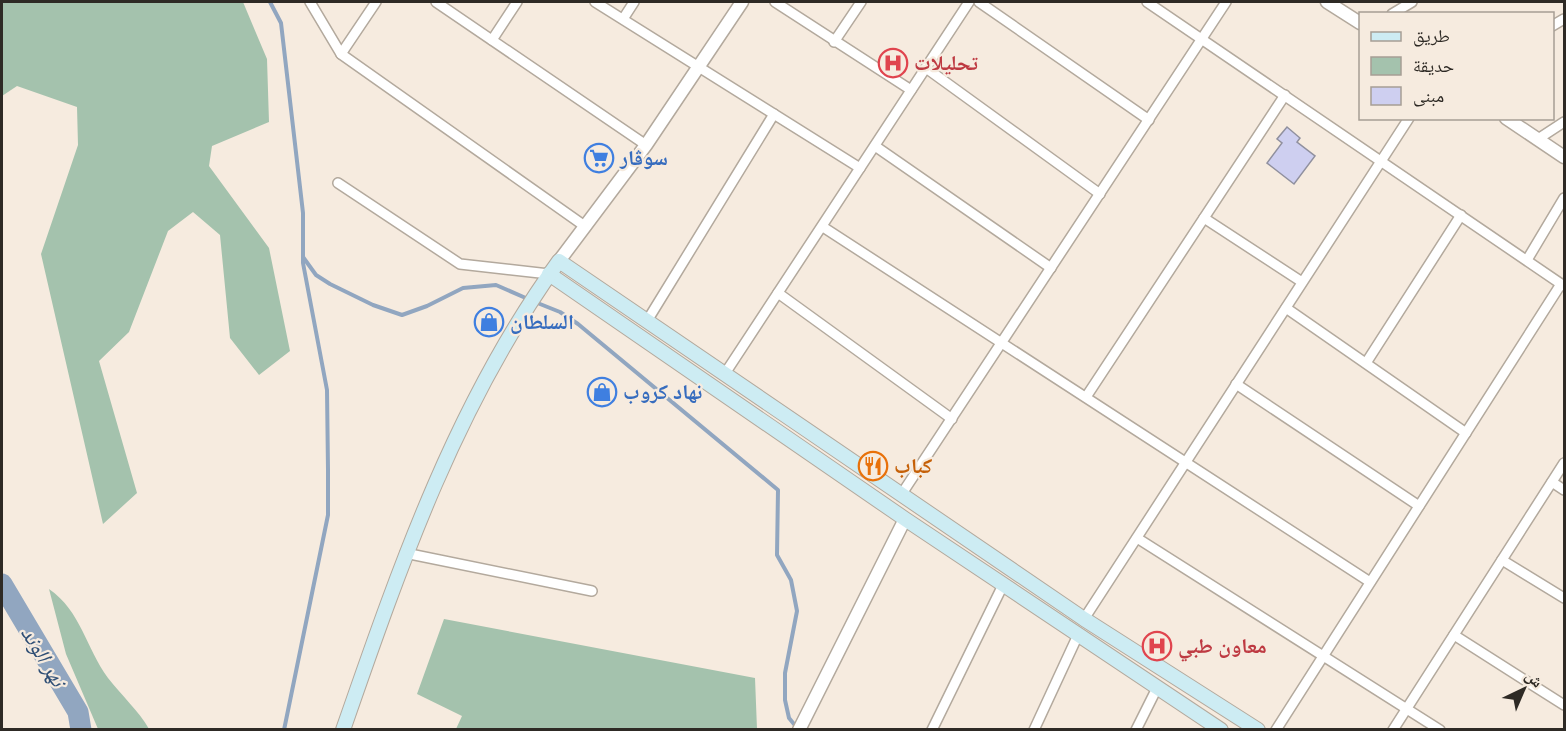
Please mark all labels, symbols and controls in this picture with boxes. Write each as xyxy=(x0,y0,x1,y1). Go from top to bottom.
legend xyxy=(1359,12,1554,120)
text: طريق xyxy=(1413,25,1450,47)
hospital icon: تحلیلات xyxy=(877,47,909,79)
place label: تحلیلات xyxy=(914,50,978,75)
text: حديقة xyxy=(1413,55,1454,76)
text: مبنى xyxy=(1413,85,1444,107)
supermarket icon: سوڤار xyxy=(583,142,615,174)
place label: سوڤار xyxy=(619,145,668,170)
shop icon: السلطان xyxy=(473,306,505,338)
place label: السلطان xyxy=(510,309,574,334)
shop icon: نهاد كروب xyxy=(586,376,618,408)
place label: نهاد كروب xyxy=(623,379,702,404)
restaurant icon: كباب xyxy=(857,450,889,482)
place label: كباب xyxy=(894,453,932,478)
water label: نهر الوند xyxy=(16,621,74,694)
hospital icon: معاون طبي xyxy=(1141,630,1173,662)
place label: معاون طبي xyxy=(1178,633,1267,662)
north arrow xyxy=(1494,659,1554,719)
text: ش xyxy=(1521,666,1547,691)

